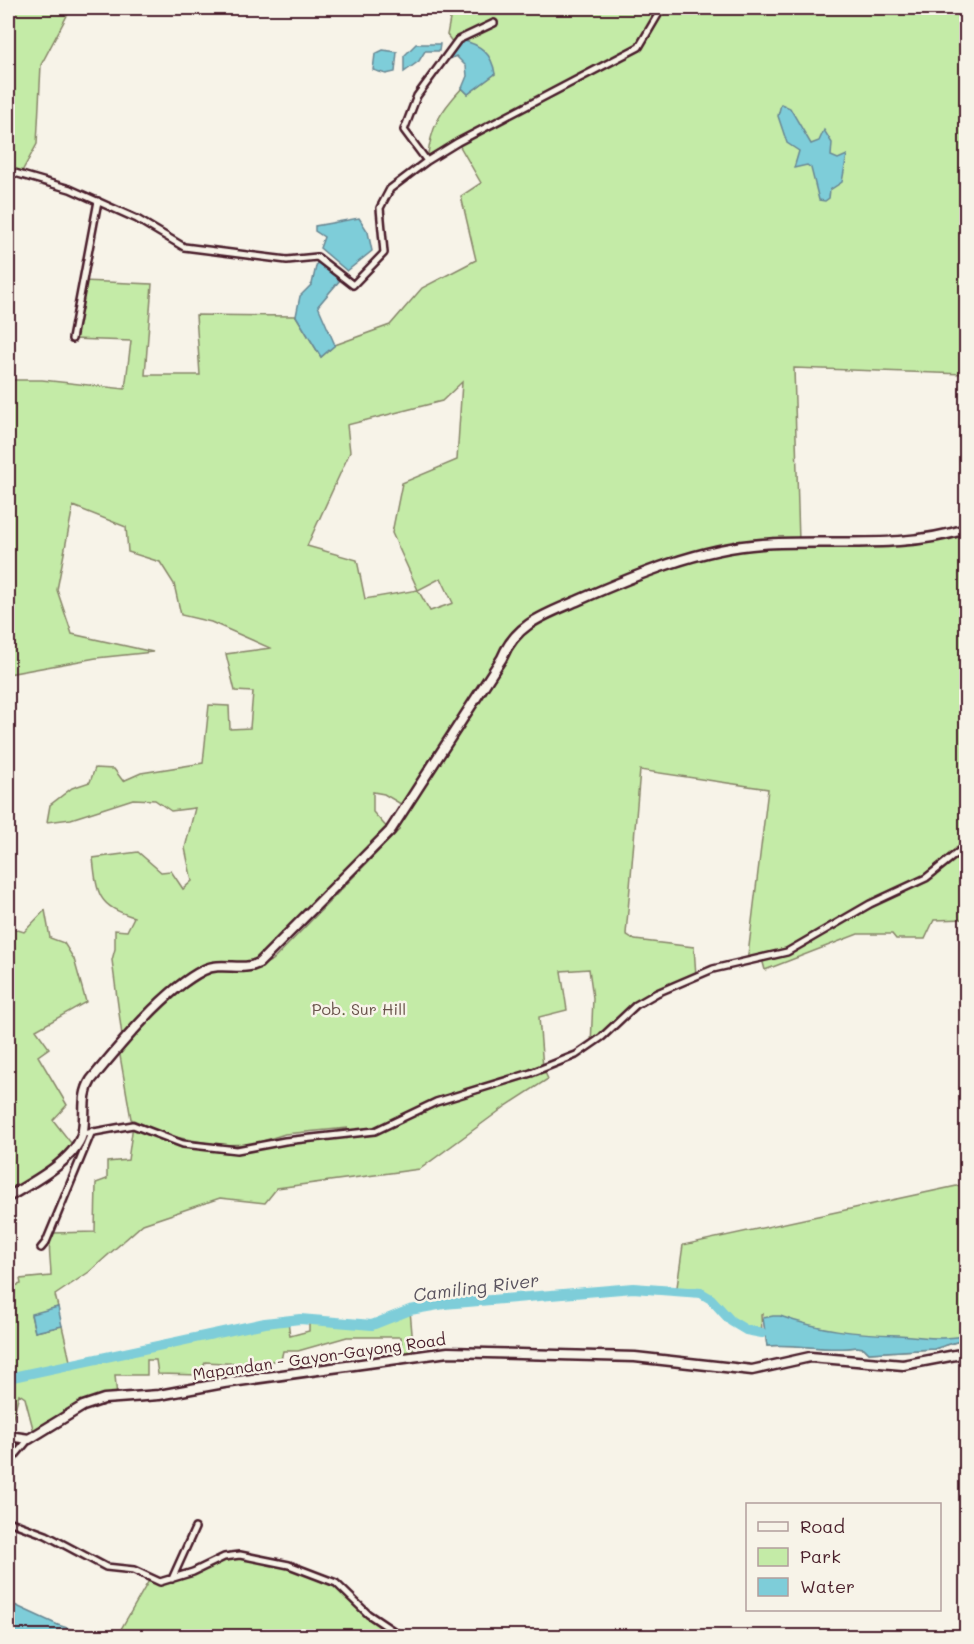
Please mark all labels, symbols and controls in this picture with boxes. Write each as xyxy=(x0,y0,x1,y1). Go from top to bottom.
park label: Pob. Sur Hill xyxy=(312,998,406,1019)
water label: Camiling River xyxy=(412,1267,540,1307)
street label: Mapandan - Gayon-Gayong Road xyxy=(191,1328,447,1384)
legend xyxy=(746,1503,941,1611)
text: Road xyxy=(800,1514,845,1538)
text: Park xyxy=(800,1544,841,1568)
text: Water xyxy=(800,1574,855,1598)

